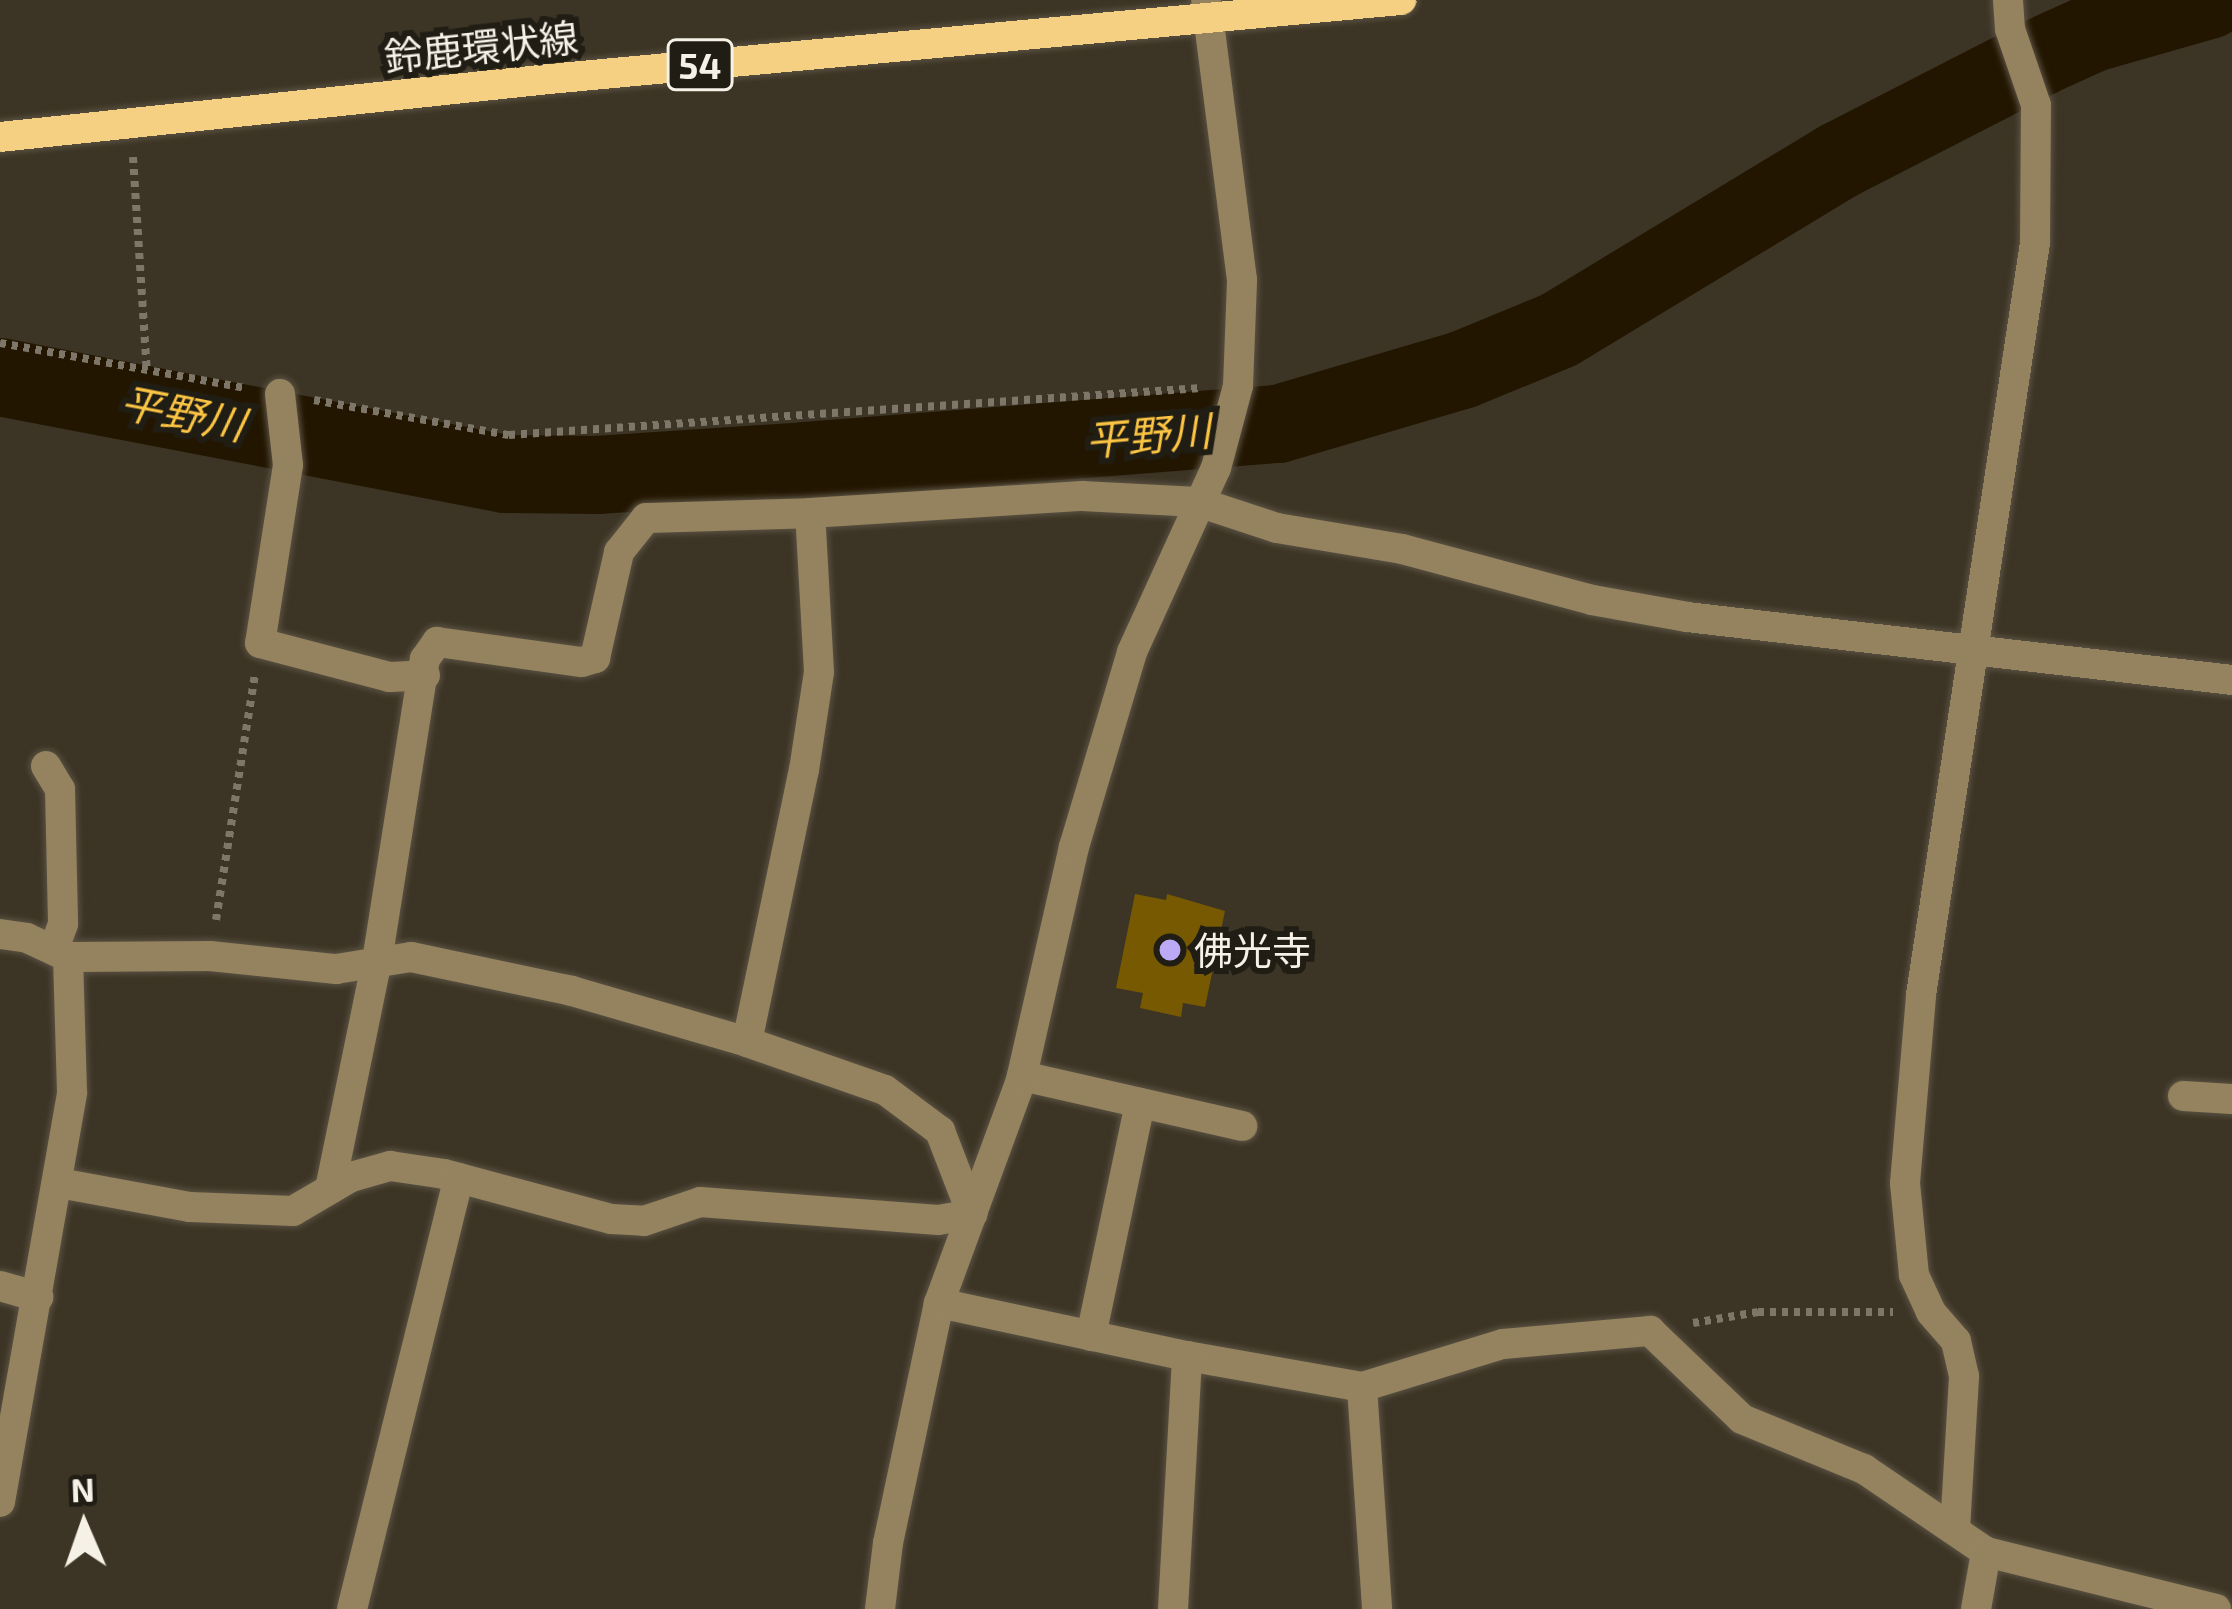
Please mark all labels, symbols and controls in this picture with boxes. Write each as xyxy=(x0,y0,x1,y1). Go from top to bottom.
street label: 鈴鹿環状線 xyxy=(382,14,580,80)
road number: 54 xyxy=(664,35,736,95)
water label: 平野川 xyxy=(116,375,250,449)
water label: 平野川 xyxy=(1083,403,1213,465)
place label: 佛光寺 xyxy=(1194,927,1311,973)
marker: 佛光寺 xyxy=(1157,937,1183,963)
north arrow xyxy=(24,1465,144,1585)
text: N xyxy=(70,1469,95,1509)

